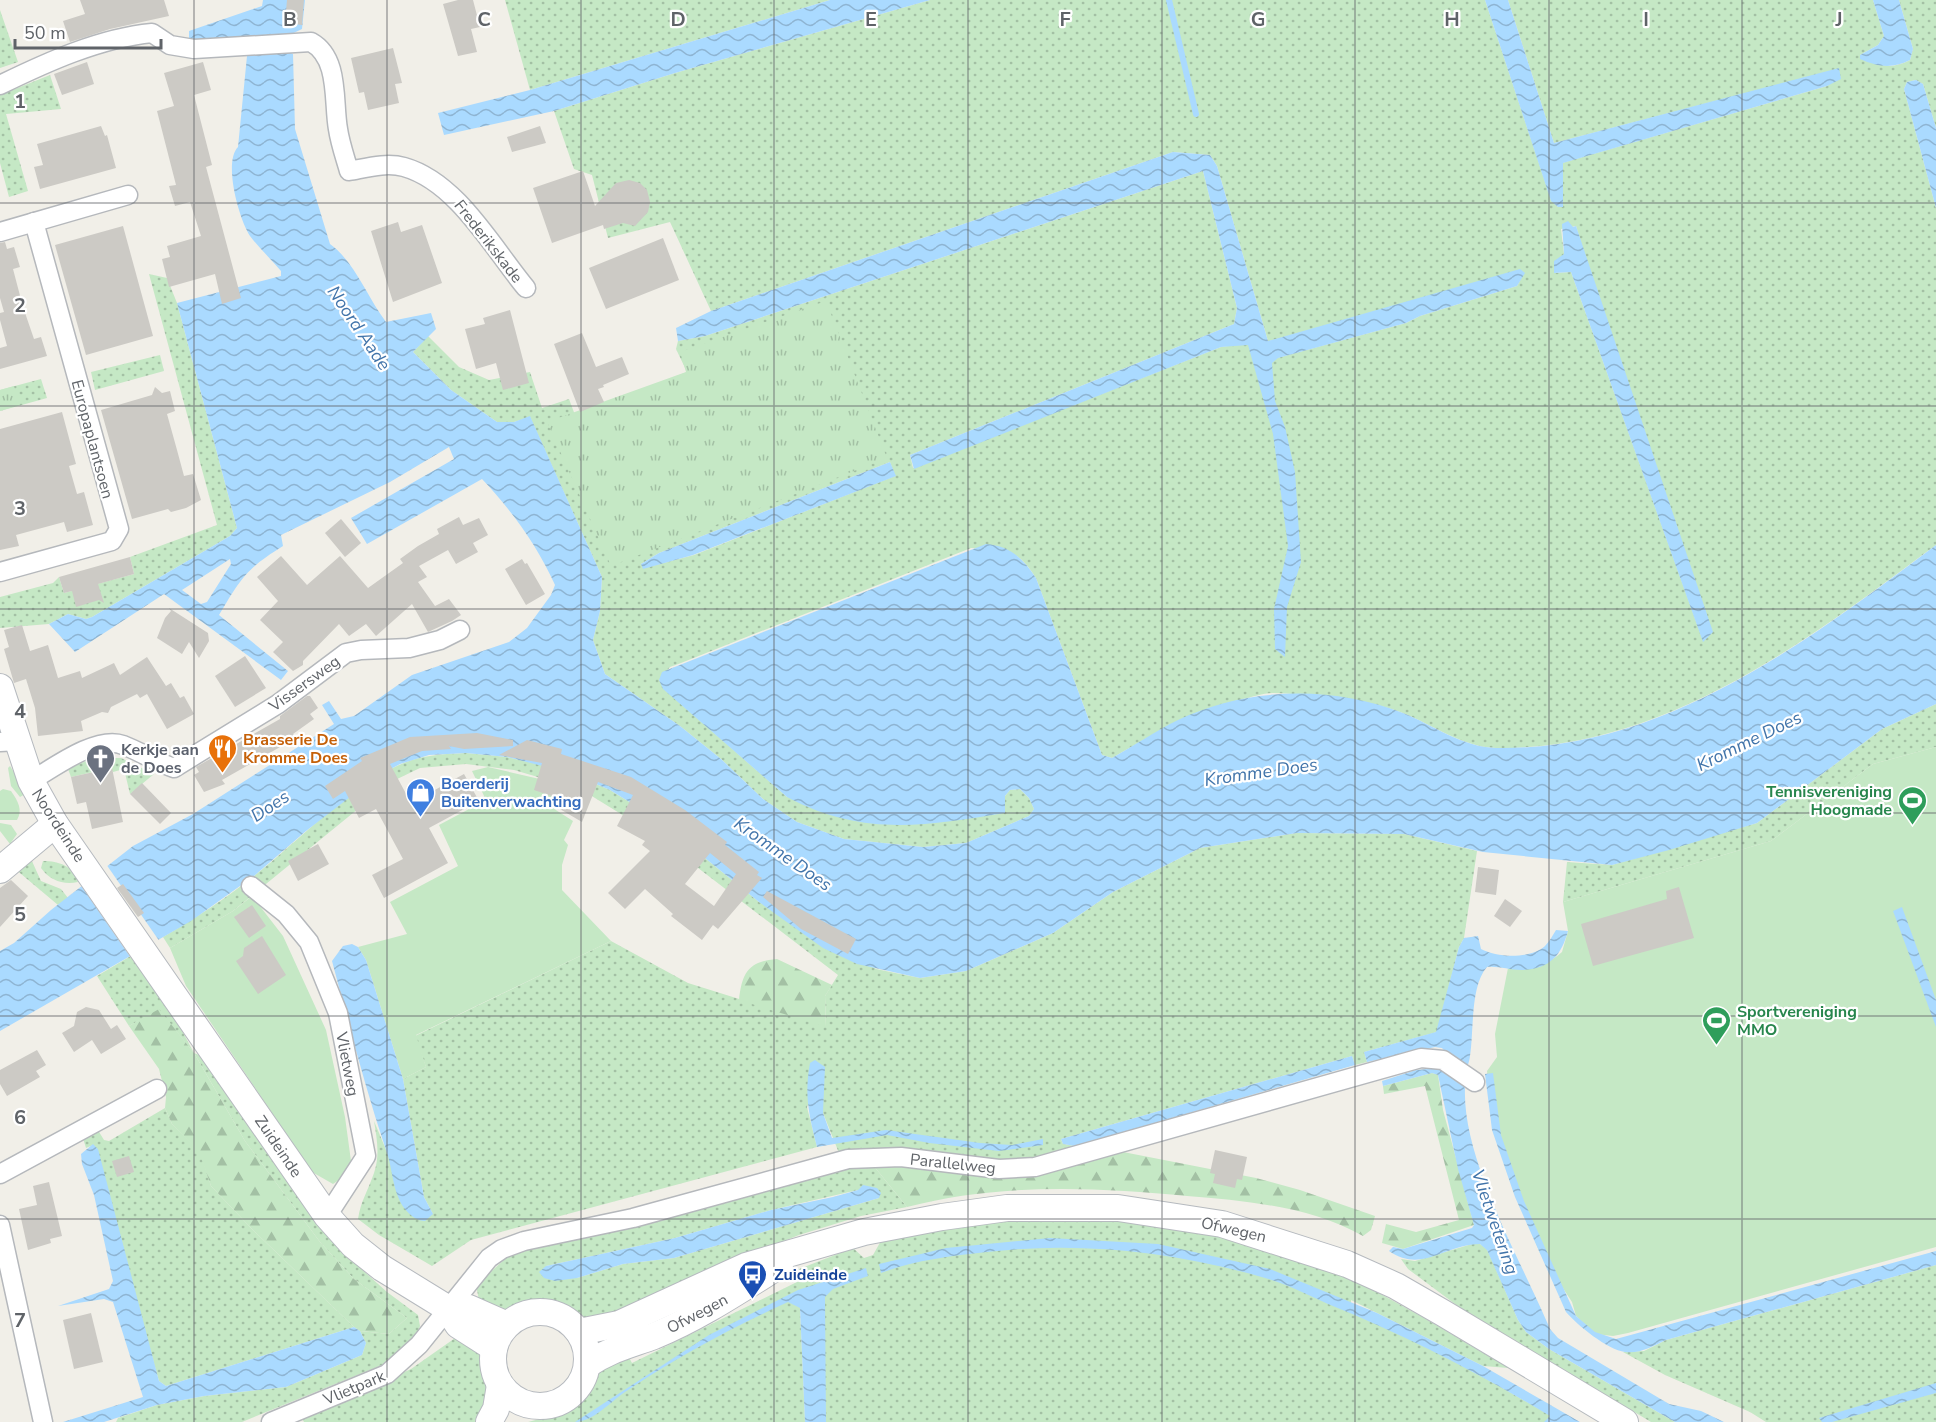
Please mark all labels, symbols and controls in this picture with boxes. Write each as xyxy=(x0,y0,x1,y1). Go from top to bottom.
text: B xyxy=(283,6,297,33)
text: C xyxy=(477,6,491,33)
text: D xyxy=(670,6,686,33)
text: E xyxy=(865,6,877,33)
text: F xyxy=(1059,6,1071,33)
text: G xyxy=(1251,6,1265,33)
text: H xyxy=(1444,6,1460,33)
text: I xyxy=(1643,6,1649,33)
text: J xyxy=(1834,6,1843,33)
scale bar xyxy=(15,12,160,50)
text: 50 m xyxy=(24,21,66,45)
text: 1 xyxy=(14,88,26,115)
street label: Frederikskade xyxy=(449,196,528,288)
water label: Noord Aade xyxy=(322,281,396,375)
text: 2 xyxy=(14,292,26,319)
street label: Europaplantsoen xyxy=(66,377,118,501)
text: 3 xyxy=(14,495,26,522)
street label: Vissersweg xyxy=(264,650,345,718)
text: 4 xyxy=(14,698,26,725)
water label: Kromme Does xyxy=(1692,705,1806,777)
place label: Brasserie De Kromme Does xyxy=(243,729,348,769)
restaurant icon: Brasserie De Kromme Does xyxy=(206,732,238,774)
place label: Kerkje aan de Does xyxy=(121,739,199,779)
church icon: Kerkje aan de Does xyxy=(84,742,116,784)
water label: Kromme Does xyxy=(1203,752,1319,792)
place label: Boerderij Buitenverwachting xyxy=(441,773,581,813)
shop icon: Boerderij Buitenverwachting xyxy=(404,776,436,818)
place label: Tennisvereniging Hoogmade xyxy=(1766,781,1892,821)
street label: Noordeinde xyxy=(26,784,90,867)
water label: Does xyxy=(246,784,294,828)
sports icon: Tennisvereniging Hoogmade xyxy=(1897,784,1929,826)
water label: Kromme Does xyxy=(729,811,837,897)
text: 5 xyxy=(14,901,26,928)
place label: Sportvereniging MMO xyxy=(1737,1001,1857,1041)
sports icon: Sportvereniging MMO xyxy=(1700,1004,1732,1046)
street label: Vlietweg xyxy=(330,1029,364,1098)
text: 6 xyxy=(14,1104,26,1131)
street label: Zuideinde xyxy=(249,1111,307,1182)
street label: Parallelweg xyxy=(909,1149,997,1179)
water label: Vlietwetering xyxy=(1466,1166,1524,1278)
street label: Ofwegen xyxy=(1199,1212,1269,1248)
bus stop icon: Zuideinde xyxy=(737,1258,769,1300)
place label: Zuideinde xyxy=(774,1264,847,1286)
street label: Ofwegen xyxy=(663,1289,732,1339)
text: 7 xyxy=(14,1307,26,1334)
street label: Vlietpark xyxy=(319,1365,390,1411)

